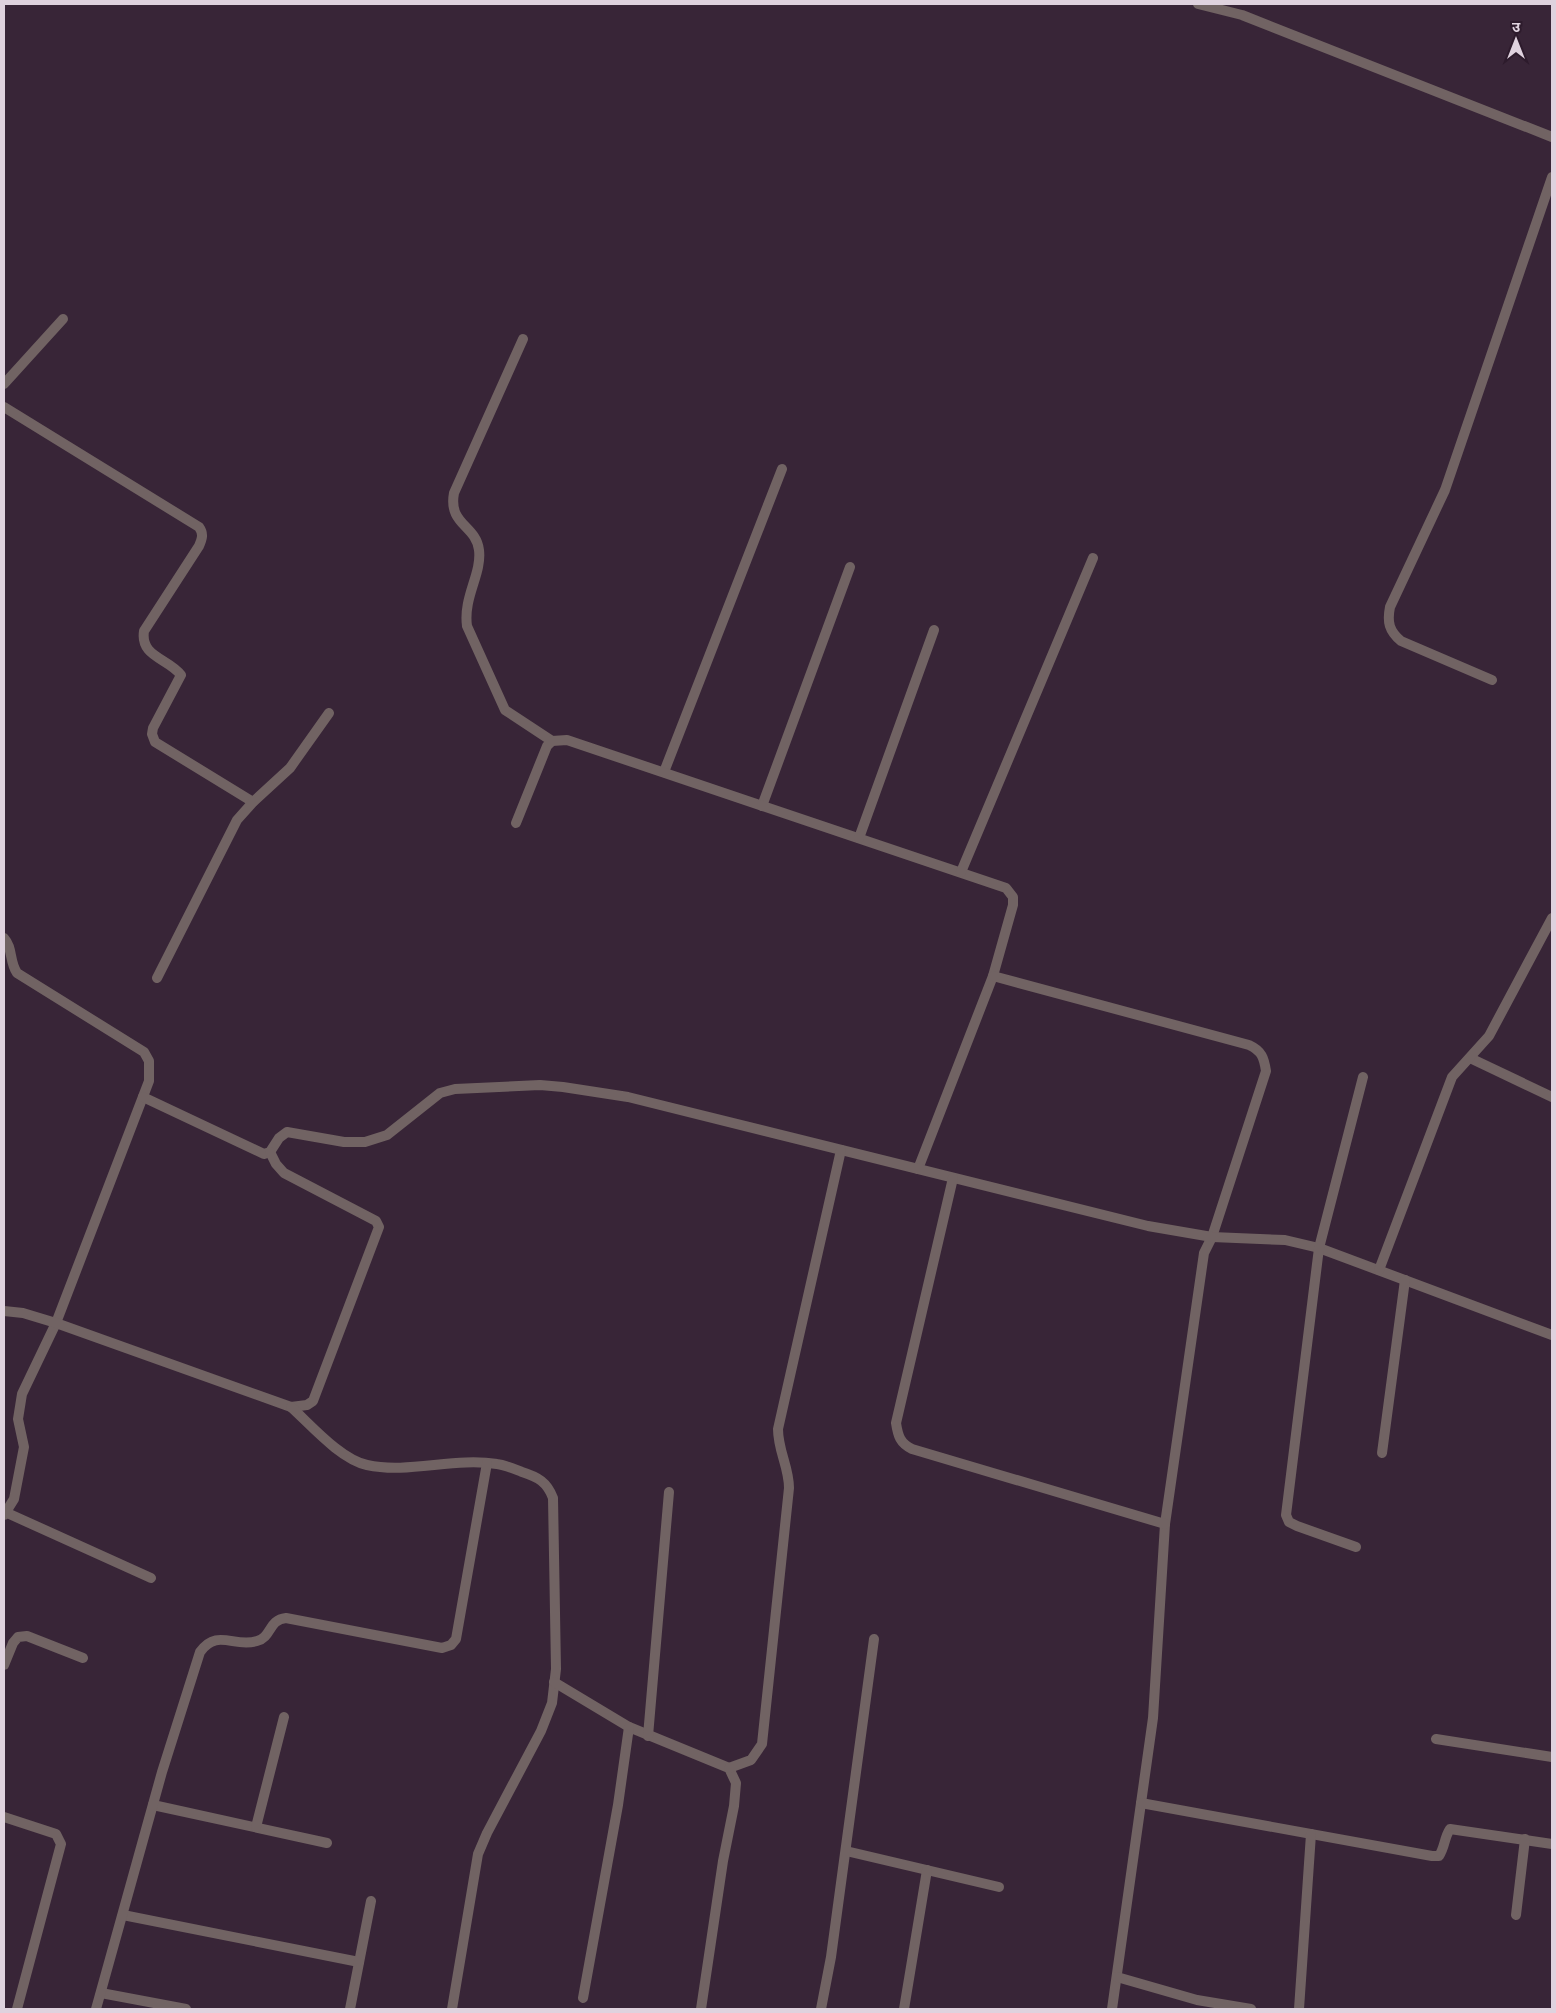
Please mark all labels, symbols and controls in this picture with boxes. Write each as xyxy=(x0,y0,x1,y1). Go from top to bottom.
north arrow xyxy=(1491,15,1541,65)
text: उ xyxy=(1512,17,1521,36)

